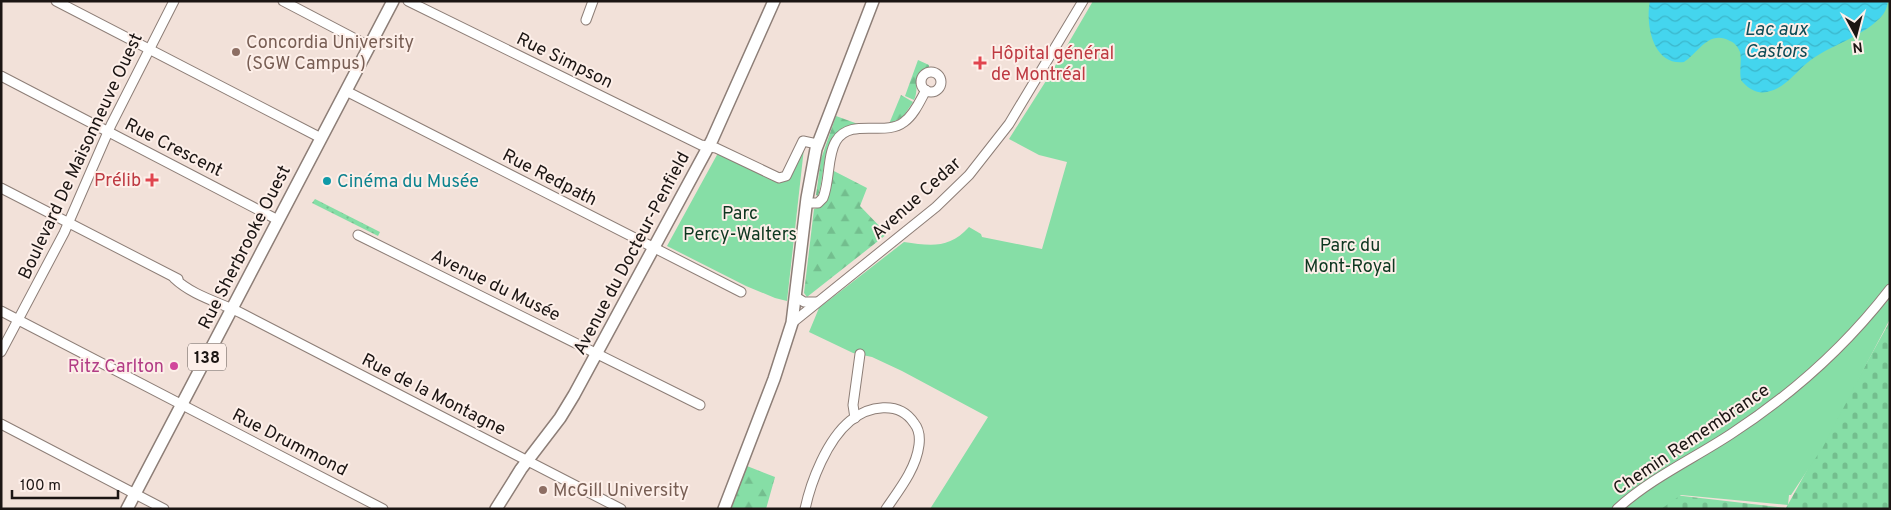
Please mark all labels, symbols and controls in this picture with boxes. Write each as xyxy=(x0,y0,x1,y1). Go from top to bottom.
north arrow xyxy=(1831,10,1881,60)
water label: Lac aux Castors xyxy=(1744,18,1809,64)
street label: Rue Simpson xyxy=(512,28,617,95)
street label: Boulevard De Maisonneuve Ouest xyxy=(14,30,149,284)
place label: Concordia University (SGW Campus) xyxy=(246,32,414,76)
text: N xyxy=(1851,37,1863,55)
place label: Hôpital général de Montréal xyxy=(991,43,1114,87)
marker: Concordia University (SGW Campus) xyxy=(230,46,242,58)
marker: Hôpital général de Montréal xyxy=(973,56,987,70)
street label: Rue Crescent xyxy=(120,114,226,183)
street label: Rue Redpath xyxy=(498,145,601,212)
street label: Avenue du Docteur-Penfield xyxy=(569,148,696,359)
street label: Avenue Cedar xyxy=(867,153,967,245)
street label: Rue Sherbrooke Ouest xyxy=(194,162,297,334)
place label: Prélib xyxy=(94,170,141,193)
place label: Cinéma du Musée xyxy=(337,171,479,194)
marker: Prélib xyxy=(145,173,159,187)
marker: Cinéma du Musée xyxy=(321,175,333,187)
park label: Parc Percy-Walters xyxy=(683,203,797,247)
park label: Parc du Mont-Royal xyxy=(1304,235,1396,279)
street label: Avenue du Musée xyxy=(427,245,564,328)
road number: 138 xyxy=(188,344,226,371)
street label: Rue de la Montagne xyxy=(357,349,509,442)
place label: Ritz Carlton xyxy=(68,356,164,379)
marker: Ritz Carlton xyxy=(168,360,180,372)
street label: Chemin Remembrance xyxy=(1609,379,1774,501)
street label: Rue Drummond xyxy=(228,404,351,482)
scale bar xyxy=(12,468,119,500)
text: 100 m xyxy=(20,477,61,496)
place label: McGill University xyxy=(553,480,689,503)
marker: McGill University xyxy=(537,484,549,496)

